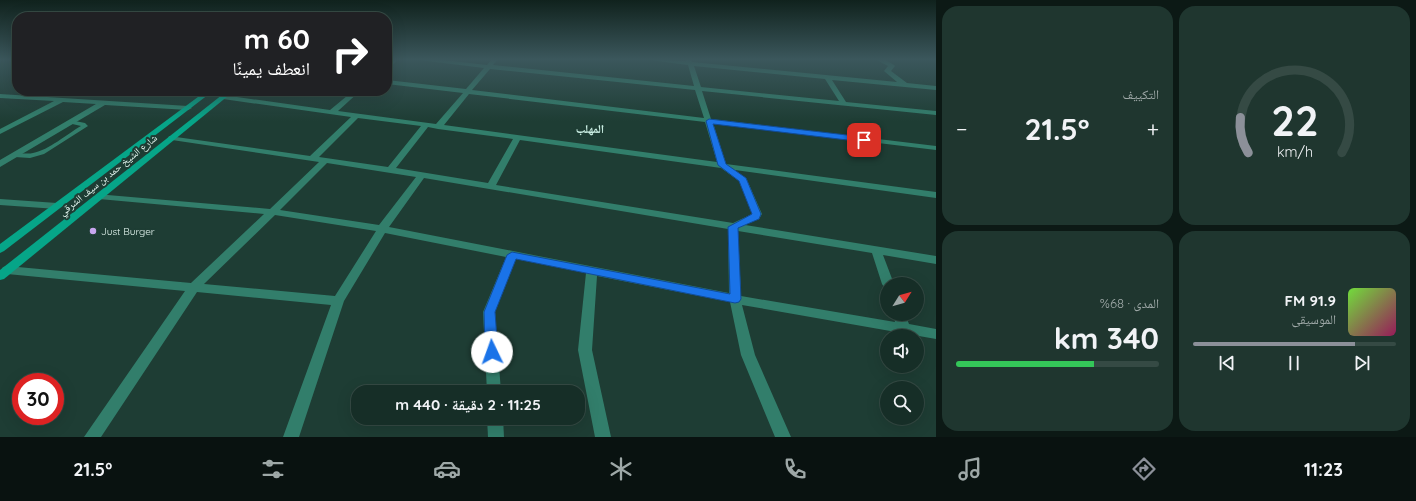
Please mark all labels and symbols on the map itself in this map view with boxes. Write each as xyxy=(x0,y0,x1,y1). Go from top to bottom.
district label: المهلب xyxy=(576,121,604,136)
pin xyxy=(847,123,881,157)
street label: شارع الشيخ حمد بن سيف الشرقي xyxy=(56,131,161,220)
place label: Just Burger xyxy=(101,225,155,238)
marker: Just Burger xyxy=(88,226,98,236)
north arrow xyxy=(880,277,924,321)
position arrow xyxy=(471,331,513,373)
speed limit sign: 30 xyxy=(12,373,64,425)

